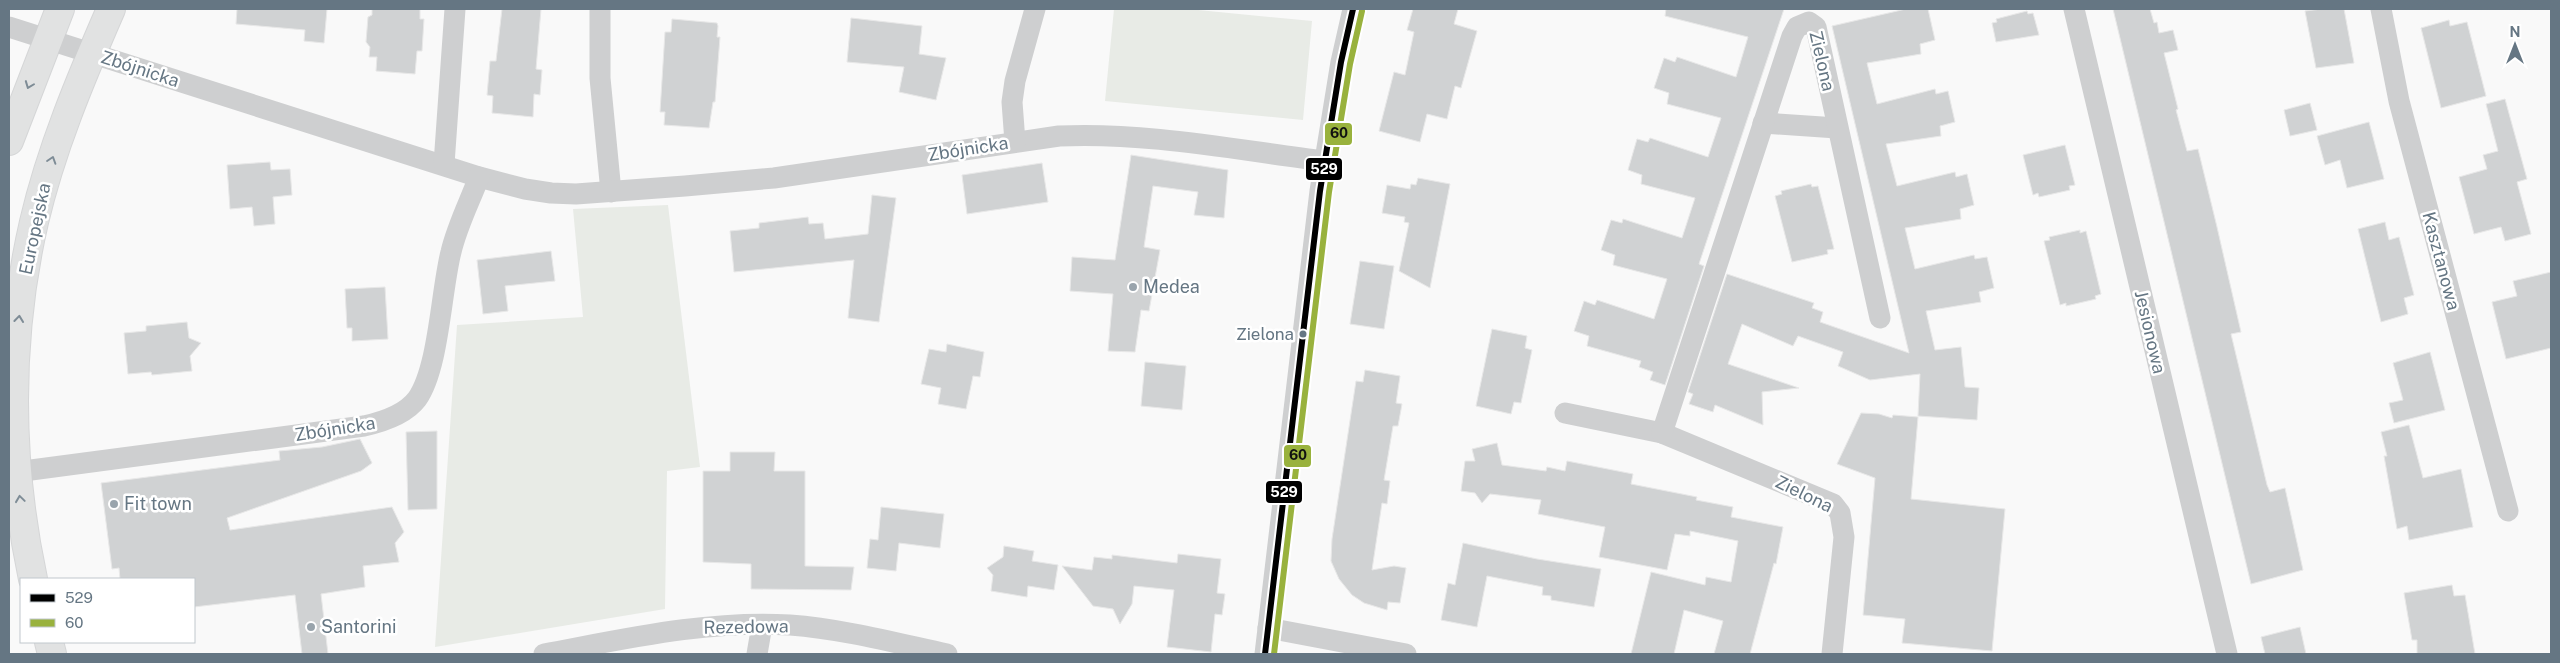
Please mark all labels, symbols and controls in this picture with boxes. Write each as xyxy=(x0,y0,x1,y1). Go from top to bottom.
north arrow xyxy=(2490,20,2540,70)
text: N xyxy=(2510,24,2520,40)
street label: Zielona xyxy=(1805,29,1840,93)
street label: Zbójnicka xyxy=(98,46,182,91)
one-way arrow xyxy=(25,80,35,88)
line badge: 60 xyxy=(1324,122,1353,146)
text: 60 xyxy=(1330,125,1348,141)
street label: Zbójnicka xyxy=(926,132,1010,165)
one-way arrow xyxy=(46,156,56,165)
line badge: 529 xyxy=(1305,157,1343,181)
text: 529 xyxy=(1310,161,1338,177)
street label: Europejska xyxy=(15,181,54,277)
street label: Kasztanowa xyxy=(2418,209,2465,312)
place label: Medea xyxy=(1143,276,1200,297)
marker: Medea xyxy=(1127,281,1139,293)
street label: Jesionowa xyxy=(2131,288,2170,376)
one-way arrow xyxy=(13,314,24,322)
place label: Zielona xyxy=(1236,324,1294,344)
marker: Zielona xyxy=(1298,329,1308,339)
street label: Zbójnicka xyxy=(293,412,377,445)
line badge: 60 xyxy=(1283,444,1312,468)
text: 60 xyxy=(1289,447,1307,463)
street label: Zielona xyxy=(1772,471,1836,516)
line badge: 529 xyxy=(1265,480,1303,504)
text: 529 xyxy=(1270,484,1298,500)
place label: Fit town xyxy=(124,493,192,514)
one-way arrow xyxy=(15,495,25,504)
marker: Fit town xyxy=(108,498,120,510)
legend xyxy=(20,578,195,643)
text: 529 xyxy=(65,589,93,606)
text: 60 xyxy=(65,614,83,631)
street label: Rezedowa xyxy=(703,615,789,638)
place label: Santorini xyxy=(321,616,396,637)
marker: Santorini xyxy=(305,621,317,633)

